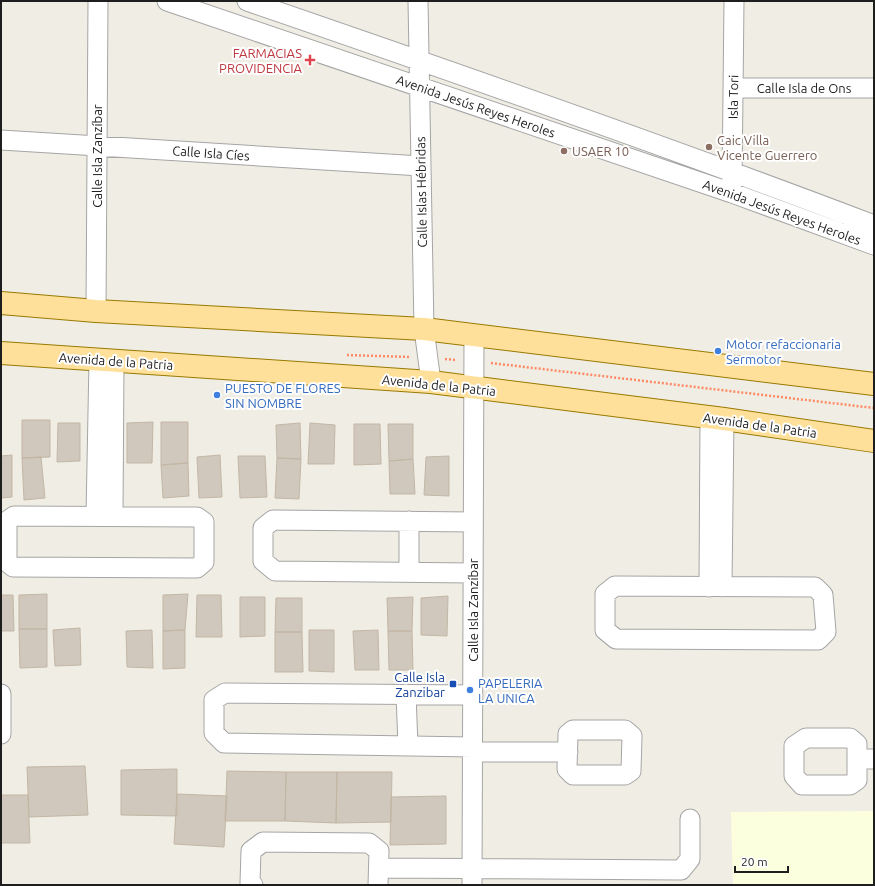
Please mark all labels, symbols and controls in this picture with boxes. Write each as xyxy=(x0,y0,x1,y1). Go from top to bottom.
place label: FARMACIAS PROVIDENCIA xyxy=(219,46,303,75)
marker: FARMACIAS PROVIDENCIA xyxy=(305,55,315,65)
street label: Avenida Jesús Reyes Heroles xyxy=(395,72,558,140)
street label: Isla Tori xyxy=(726,75,740,119)
street label: Calle Isla de Ons xyxy=(757,81,852,95)
street label: Calle Isla Zanzíbar xyxy=(90,104,104,208)
place label: Caic Villa Vicente Guerrero xyxy=(717,133,817,162)
street label: Calle Islas Hébridas xyxy=(413,136,429,248)
marker: Caic Villa Vicente Guerrero xyxy=(704,142,714,152)
street label: Calle Isla Cíes xyxy=(172,143,251,163)
place label: USAER 10 xyxy=(572,144,629,158)
marker: USAER 10 xyxy=(559,146,569,156)
street label: Avenida Jesús Reyes Heroles xyxy=(701,177,863,247)
place label: Motor refaccionaria Sermotor xyxy=(726,337,841,366)
marker: Motor refaccionaria Sermotor xyxy=(713,346,723,356)
street label: Avenida de la Patria xyxy=(58,350,174,372)
street label: Avenida de la Patria xyxy=(381,372,497,398)
place label: PUESTO DE FLORES SIN NOMBRE xyxy=(225,381,341,410)
marker: PUESTO DE FLORES SIN NOMBRE xyxy=(212,390,222,400)
street label: Avenida de la Patria xyxy=(702,410,818,440)
street label: Calle Isla Zanzíbar xyxy=(466,558,480,662)
place label: Calle Isla Zanzibar xyxy=(394,670,445,699)
place label: PAPELERIA LA UNICA xyxy=(478,676,543,705)
marker: Calle Isla Zanzibar xyxy=(448,679,458,689)
marker: PAPELERIA LA UNICA xyxy=(465,685,475,695)
scale bar xyxy=(735,848,788,874)
text: 20 m xyxy=(741,855,768,868)

